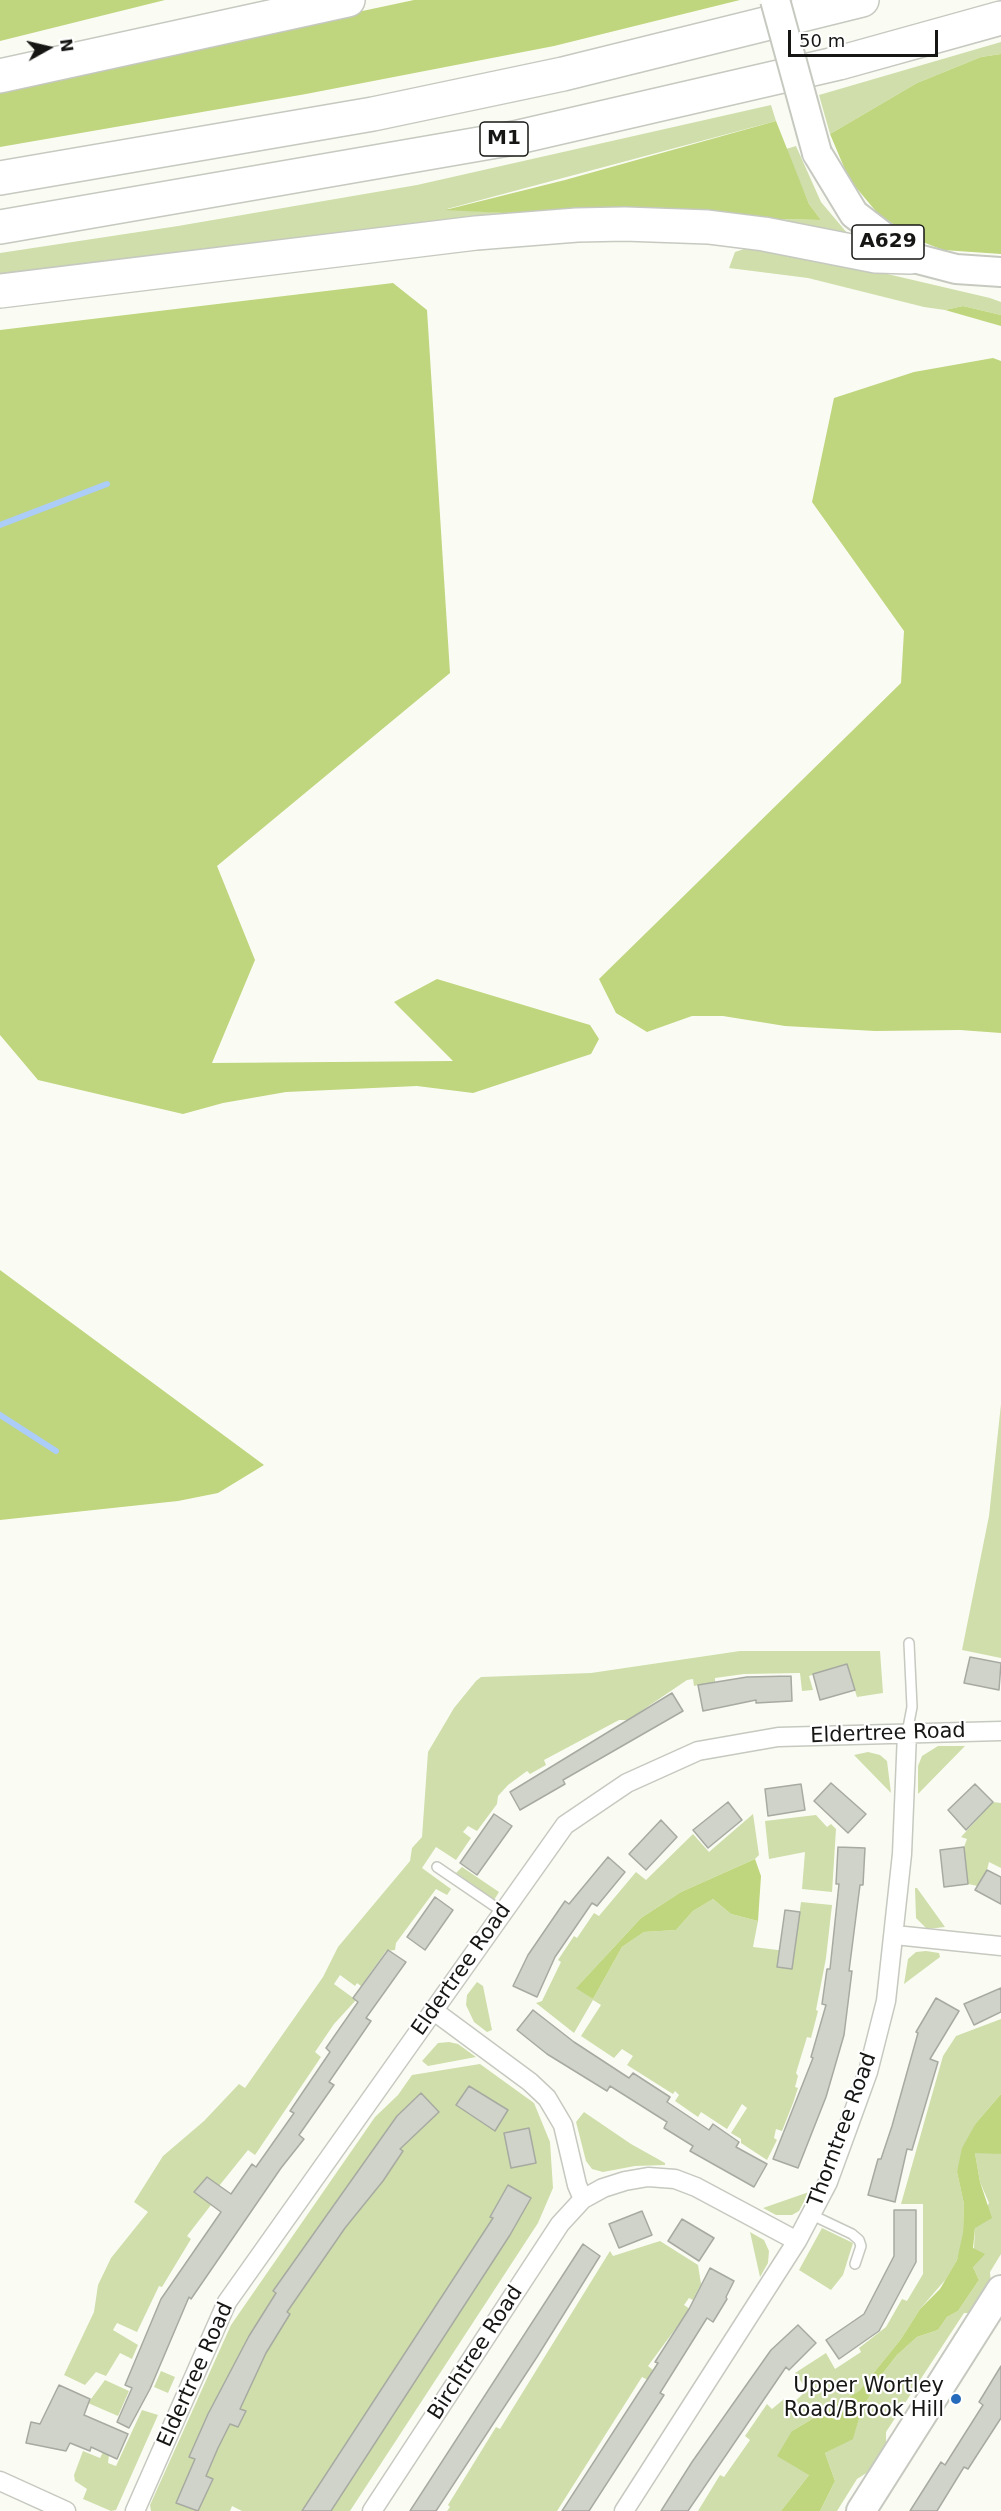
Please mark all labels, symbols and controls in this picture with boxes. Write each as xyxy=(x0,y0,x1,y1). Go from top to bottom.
north arrow xyxy=(18,18,78,78)
scale bar xyxy=(791,18,941,56)
text: 50 m xyxy=(799,30,845,51)
text: N xyxy=(56,37,77,53)
road number: M1 xyxy=(480,122,528,156)
road number: A629 xyxy=(852,225,924,259)
street label: Eldertree Road xyxy=(810,1719,966,1749)
street label: Eldertree Road xyxy=(407,1899,517,2041)
street label: Thorntree Road xyxy=(803,2049,883,2211)
street label: Birchtree Road xyxy=(423,2281,529,2425)
street label: Eldertree Road xyxy=(153,2299,239,2451)
place label: Upper Wortley Road/Brook Hill xyxy=(784,2374,944,2424)
marker: Upper Wortley Road/Brook Hill xyxy=(949,2392,963,2406)

